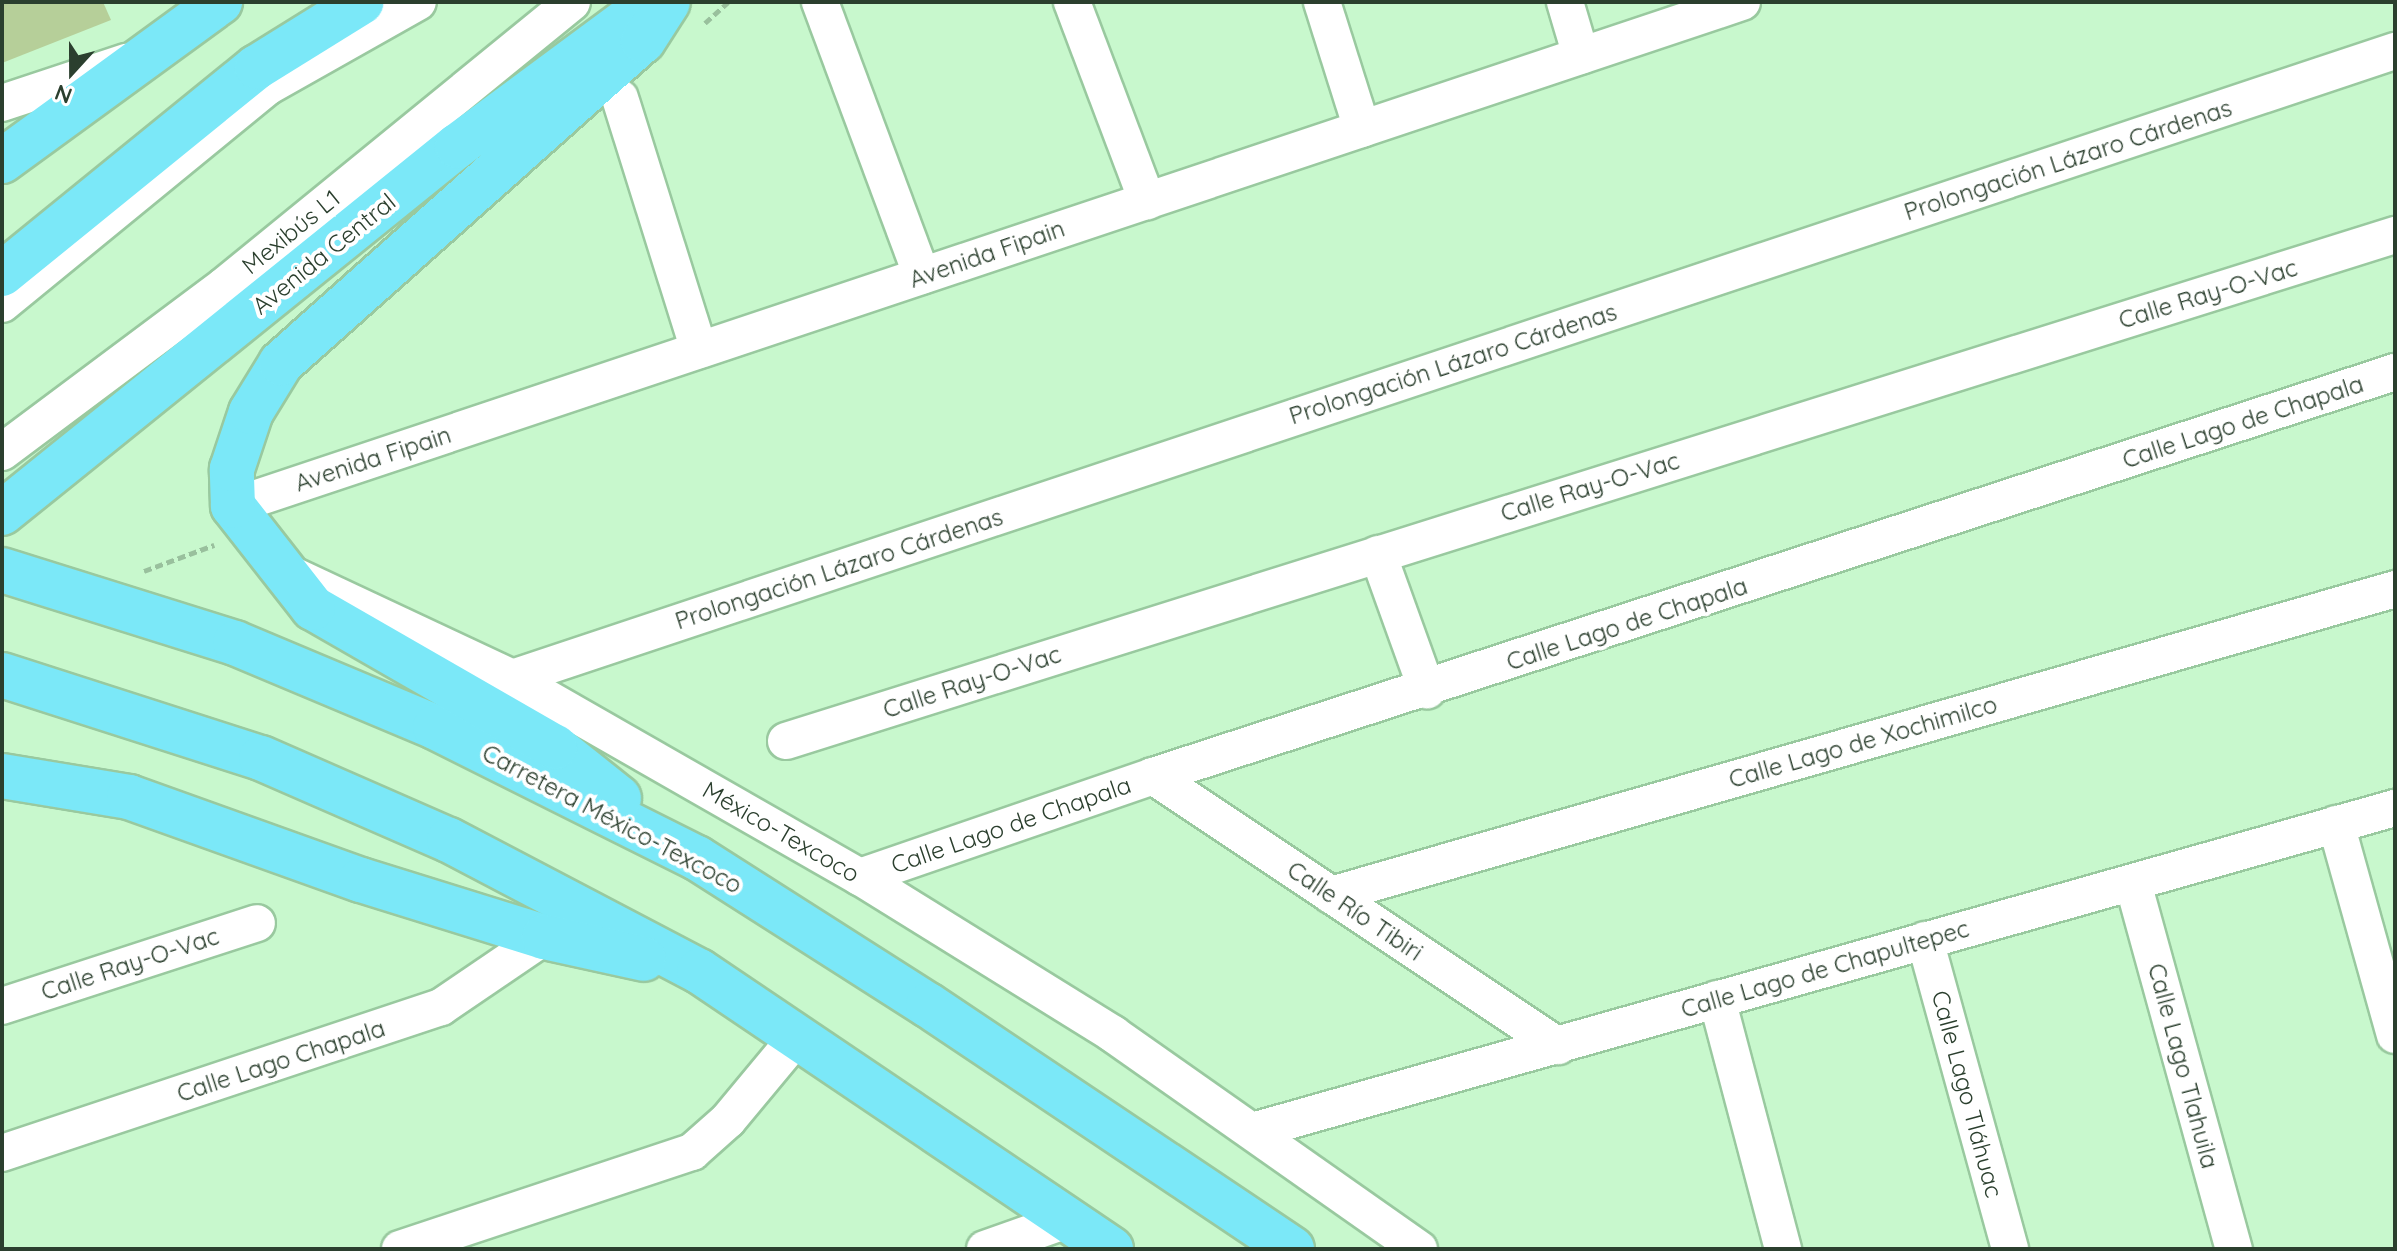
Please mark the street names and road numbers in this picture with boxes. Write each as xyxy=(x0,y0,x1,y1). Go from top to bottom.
street label: Prolongación Lázaro Cárdenas xyxy=(1901,93,2235,227)
street label: Mexibús L1 xyxy=(236,184,346,280)
street label: Avenida Central xyxy=(247,187,401,321)
street label: Avenida Fipain xyxy=(906,214,1068,294)
street label: Calle Ray-O-Vac xyxy=(2115,253,2301,335)
street label: Prolongación Lázaro Cárdenas xyxy=(1286,297,1620,431)
street label: Calle Lago de Chapala xyxy=(2119,369,2367,475)
street label: Avenida Fipain xyxy=(291,420,455,498)
street label: Calle Ray-O-Vac xyxy=(1497,446,1683,528)
street label: Prolongación Lázaro Cárdenas xyxy=(672,502,1006,636)
street label: Calle Lago de Chapala xyxy=(1503,571,1751,677)
street label: Calle Ray-O-Vac xyxy=(879,640,1065,724)
street label: Calle Lago de Xochimilco xyxy=(1726,690,2000,794)
street label: Carretera México-Texcoco xyxy=(477,738,747,900)
street label: Calle Lago de Chapala xyxy=(887,770,1135,880)
street label: México-Texcoco xyxy=(697,775,865,889)
street label: Calle Río Tibiri xyxy=(1282,855,1428,967)
street label: Calle Lago de Chapultepec xyxy=(1678,914,1972,1024)
street label: Calle Ray-O-Vac xyxy=(37,922,223,1006)
street label: Calle Lago Tlahuila xyxy=(2142,960,2224,1172)
street label: Calle Lago Tláhuac xyxy=(1926,987,2008,1201)
street label: Calle Lago Chapala xyxy=(173,1014,389,1108)

